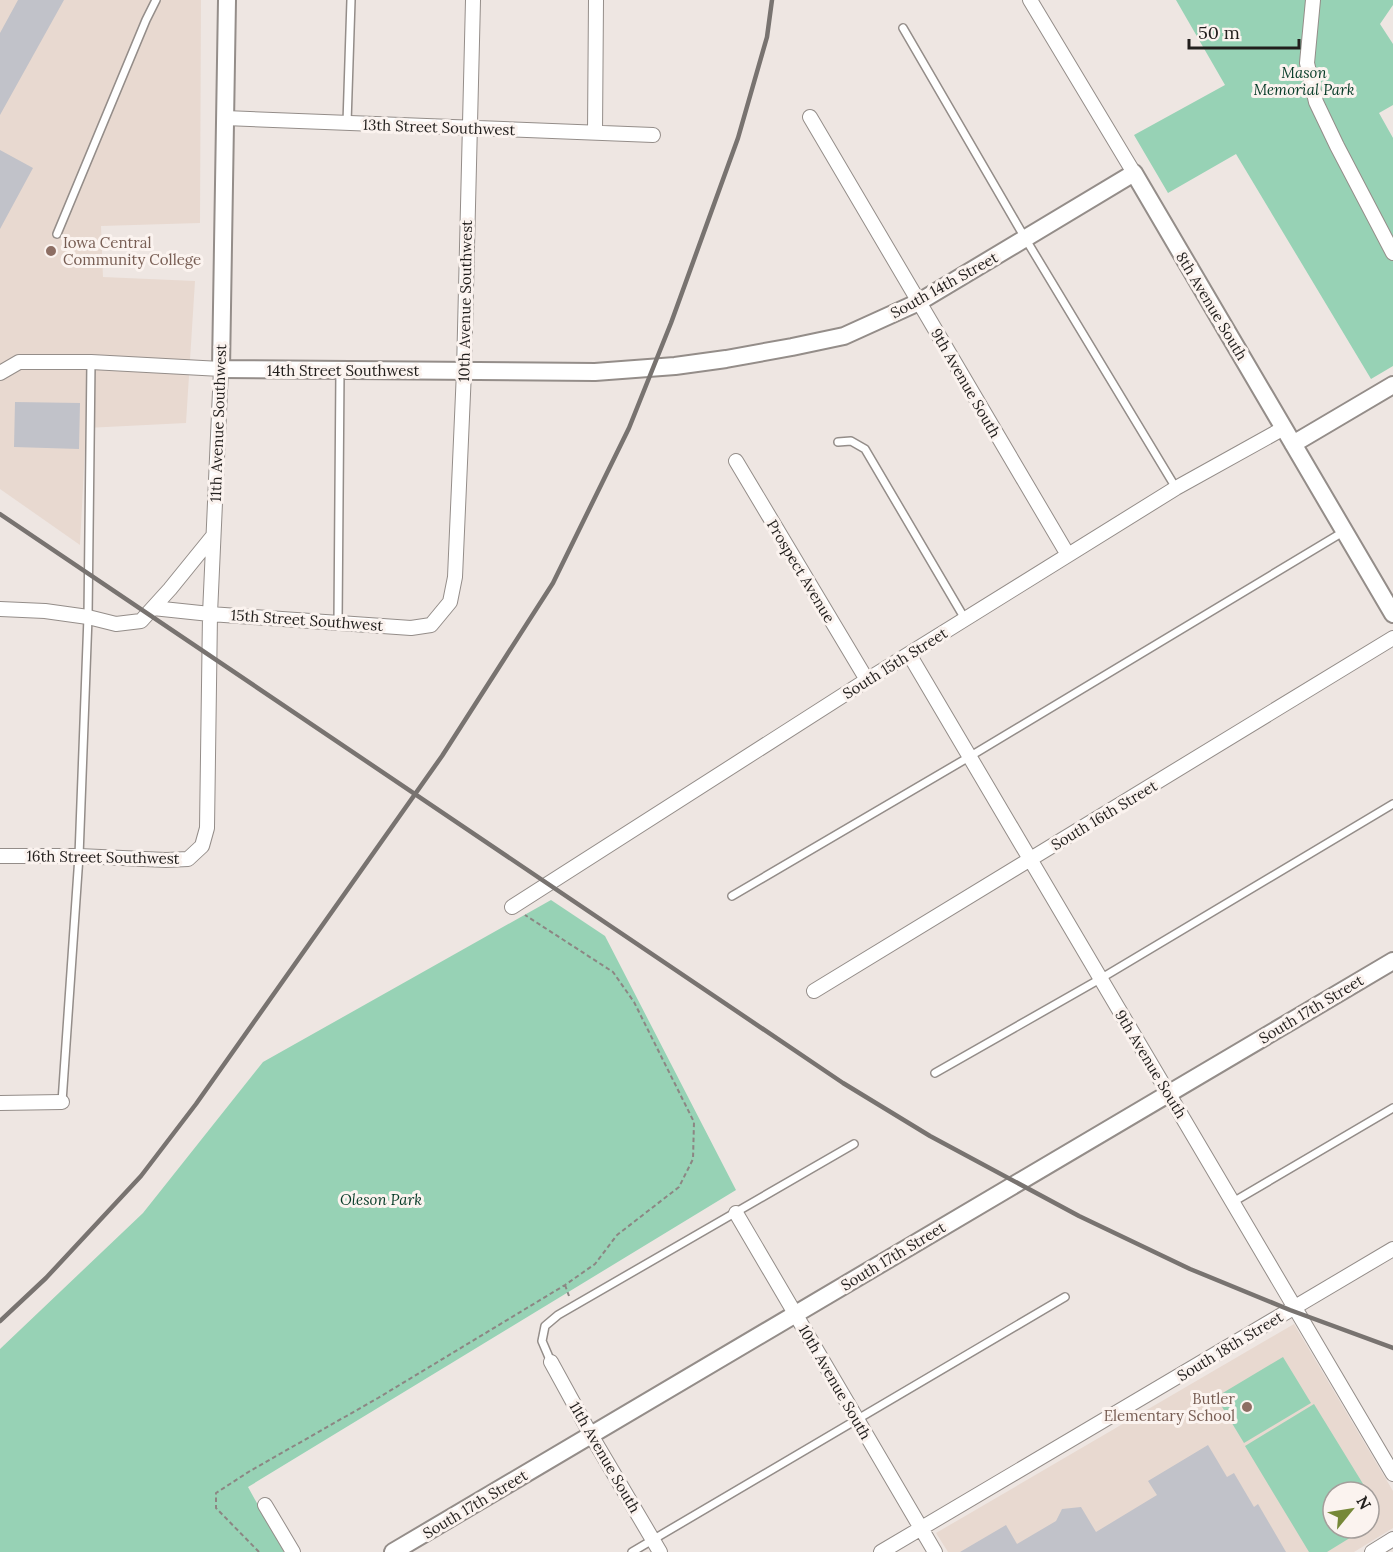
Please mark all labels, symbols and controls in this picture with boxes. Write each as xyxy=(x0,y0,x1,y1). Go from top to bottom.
scale bar xyxy=(1189,12,1298,50)
text: 50 m xyxy=(1198,21,1240,44)
park label: Mason Memorial Park xyxy=(1253,63,1355,99)
street label: 13th Street Southwest xyxy=(362,115,516,139)
street label: 10th Avenue Southwest xyxy=(454,220,476,382)
place label: Iowa Central Community College xyxy=(63,233,201,269)
marker: Iowa Central Community College xyxy=(44,244,58,258)
street label: South 14th Street xyxy=(887,248,1001,322)
street label: 8th Avenue South xyxy=(1172,248,1252,364)
street label: 9th Avenue South xyxy=(927,325,1005,441)
street label: 11th Avenue Southwest xyxy=(206,343,230,502)
street label: 14th Street Southwest xyxy=(267,361,419,380)
street label: Prospect Avenue xyxy=(763,516,839,626)
street label: 15th Street Southwest xyxy=(230,605,384,635)
street label: South 15th Street xyxy=(839,623,951,703)
street label: South 16th Street xyxy=(1048,776,1161,854)
street label: 16th Street Southwest xyxy=(26,846,180,868)
street label: South 17th Street xyxy=(1255,970,1367,1048)
street label: 9th Avenue South xyxy=(1111,1006,1191,1122)
park label: Oleson Park xyxy=(340,1190,422,1209)
street label: South 17th Street xyxy=(837,1217,949,1295)
street label: South 18th Street xyxy=(1174,1307,1287,1385)
street label: 10th Avenue South xyxy=(794,1321,876,1443)
place label: Butler Elementary School xyxy=(1104,1389,1235,1425)
street label: 11th Avenue South xyxy=(565,1398,645,1516)
marker: Butler Elementary School xyxy=(1240,1400,1254,1414)
street label: South 17th Street xyxy=(419,1465,531,1543)
north arrow xyxy=(1321,1480,1381,1540)
text: N xyxy=(1352,1492,1376,1513)

